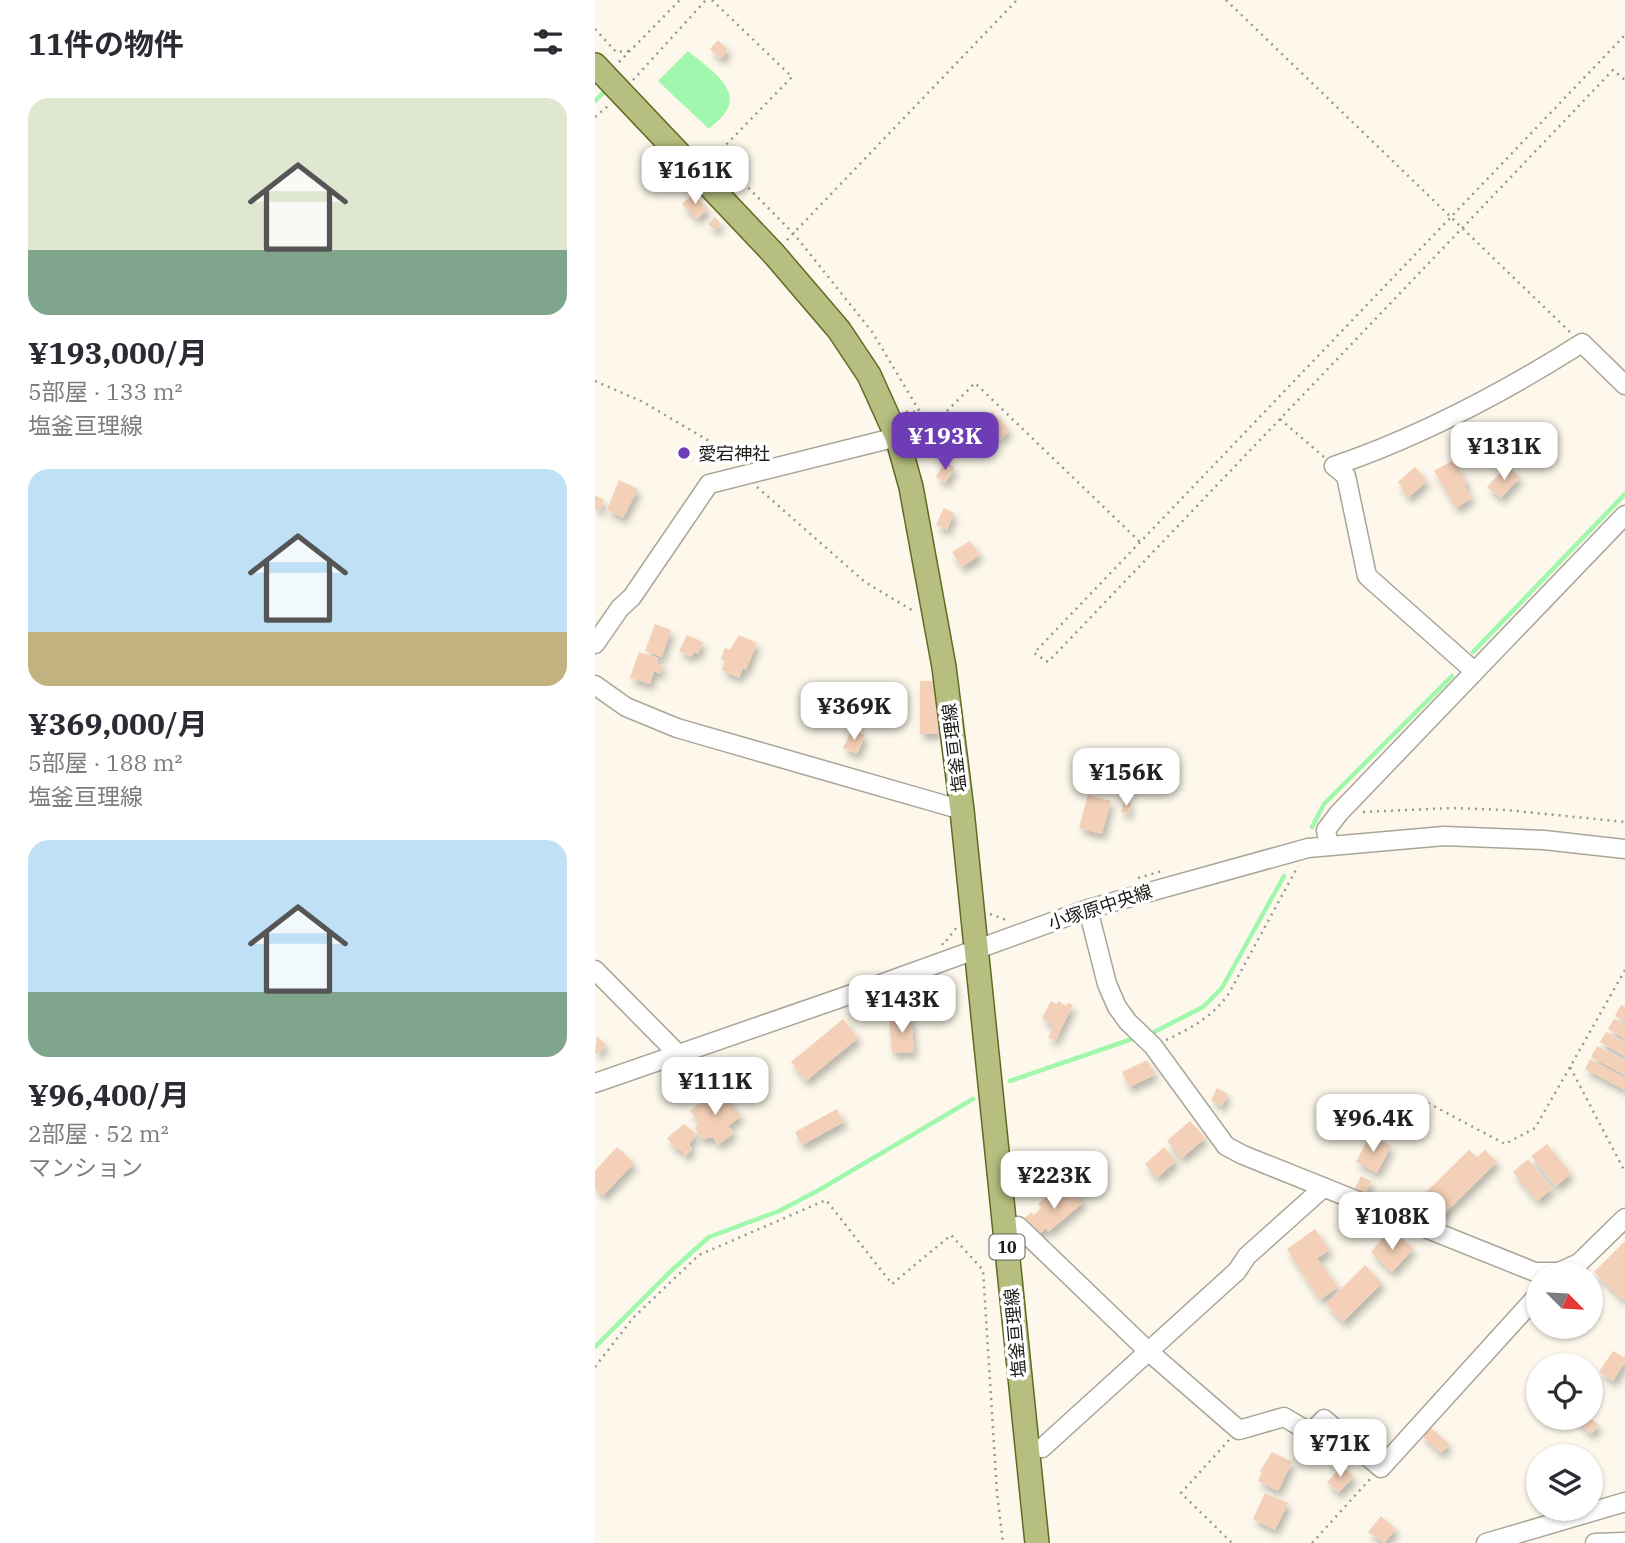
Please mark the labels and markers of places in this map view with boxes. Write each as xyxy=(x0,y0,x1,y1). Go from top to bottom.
pin: ¥161K xyxy=(646,146,744,206)
pin: ¥193K xyxy=(896,412,994,472)
pin: ¥131K xyxy=(1455,422,1553,482)
place label: 愛宕神社 xyxy=(698,442,770,465)
marker: 愛宕神社 xyxy=(676,445,692,461)
pin: ¥369K xyxy=(805,682,903,742)
pin: ¥156K xyxy=(1077,748,1175,808)
pin: ¥143K xyxy=(853,976,951,1035)
pin: ¥111K xyxy=(666,1058,764,1117)
pin: ¥96.4K xyxy=(1316,1094,1430,1154)
pin: ¥223K xyxy=(1005,1152,1103,1211)
pin: ¥108K xyxy=(1343,1192,1441,1252)
pin: ¥71K xyxy=(1299,1420,1381,1479)

